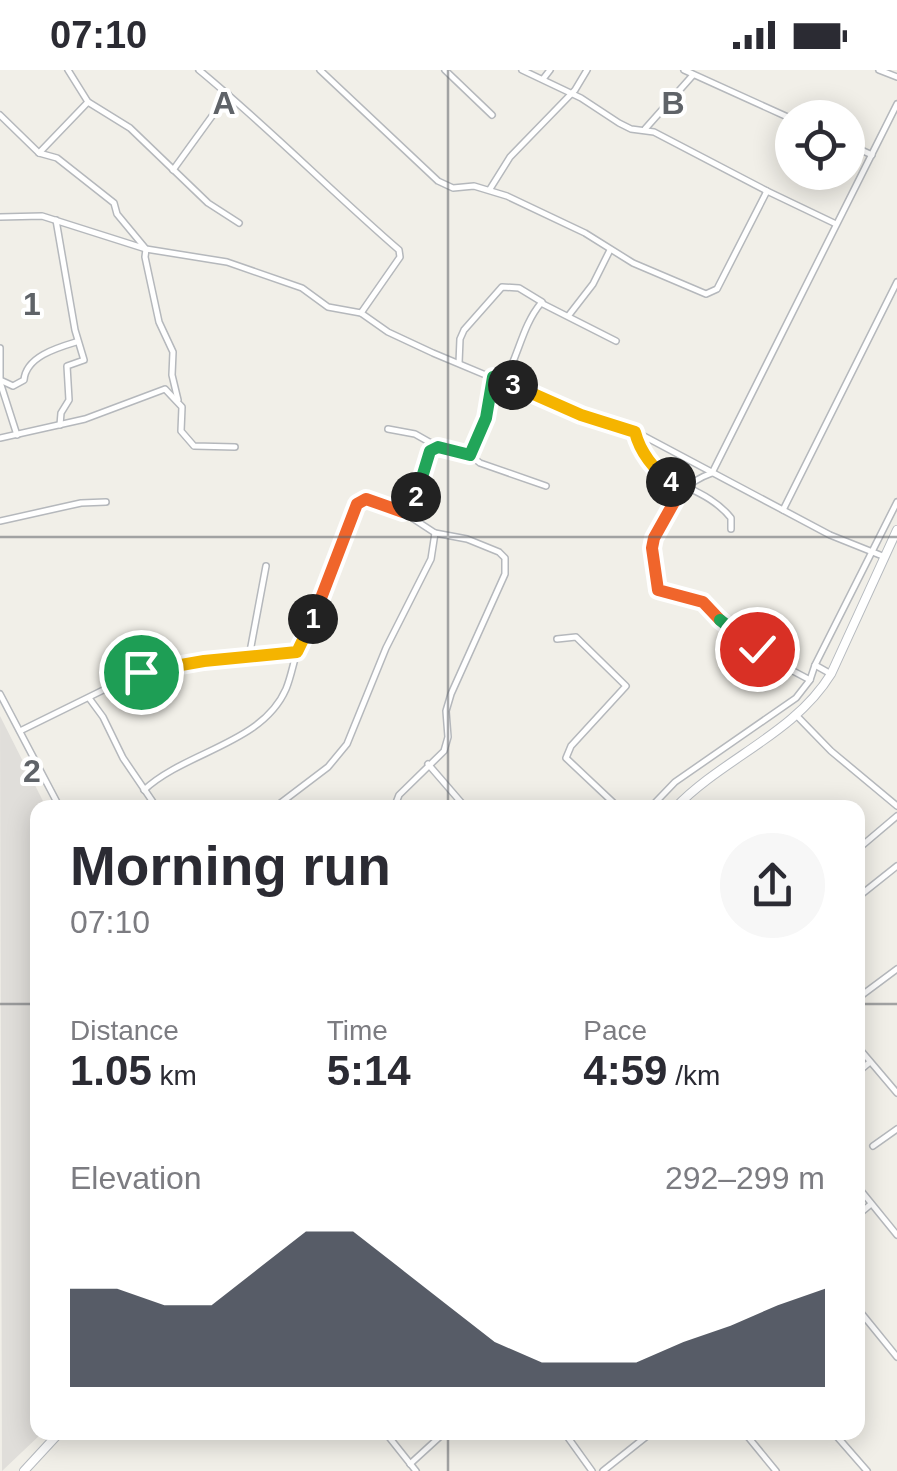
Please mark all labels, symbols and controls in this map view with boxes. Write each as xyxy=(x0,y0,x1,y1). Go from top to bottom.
text: 07:10 xyxy=(50,14,147,56)
text: A xyxy=(212,85,236,121)
text: B xyxy=(661,85,685,121)
map controls xyxy=(775,100,865,190)
button: locate xyxy=(775,100,865,190)
text: 1 xyxy=(23,286,41,322)
pin: 3 xyxy=(488,360,538,410)
text: 3 xyxy=(505,369,521,400)
pin: 4 xyxy=(646,457,696,507)
text: 4 xyxy=(663,466,679,497)
pin: 2 xyxy=(391,472,441,522)
text: 2 xyxy=(408,481,424,512)
pin: 1 xyxy=(288,594,338,644)
text: 1 xyxy=(305,603,321,634)
pin xyxy=(715,607,800,692)
icon: check xyxy=(730,622,785,677)
pin xyxy=(99,630,184,715)
icon: arrive xyxy=(114,645,169,700)
text: 2 xyxy=(23,753,41,789)
button: share xyxy=(720,833,825,938)
text: Morning run xyxy=(70,835,391,897)
text: 07:10 xyxy=(70,904,150,940)
text: Distance xyxy=(70,1015,179,1046)
text: Time xyxy=(327,1015,388,1046)
text: Pace xyxy=(583,1015,647,1046)
text: 1.05 xyxy=(70,1047,152,1094)
text: 5:14 xyxy=(327,1047,411,1094)
text: 4:59 xyxy=(583,1047,667,1094)
text: km xyxy=(152,1060,197,1091)
text: /km xyxy=(667,1060,720,1091)
text: Elevation xyxy=(70,1160,202,1196)
text: 292–299 m xyxy=(665,1160,825,1196)

